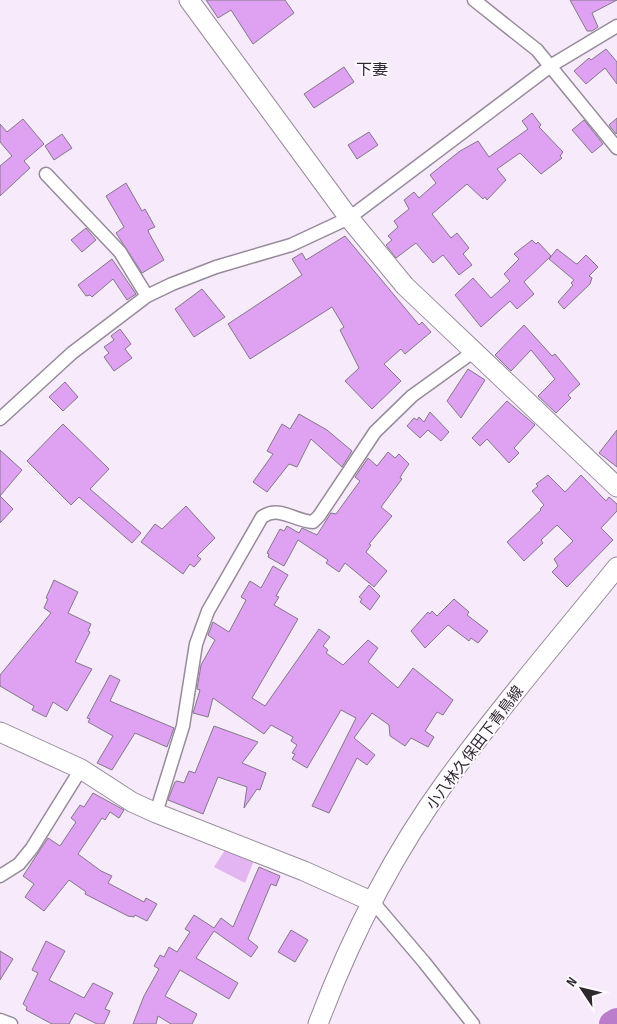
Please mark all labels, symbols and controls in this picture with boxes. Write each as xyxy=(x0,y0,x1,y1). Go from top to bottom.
district label: 下妻 xyxy=(356,61,388,80)
street label: 小八林久保田下青鳥線 xyxy=(422,682,528,814)
north arrow xyxy=(557,964,607,1014)
text: N xyxy=(563,974,581,990)

